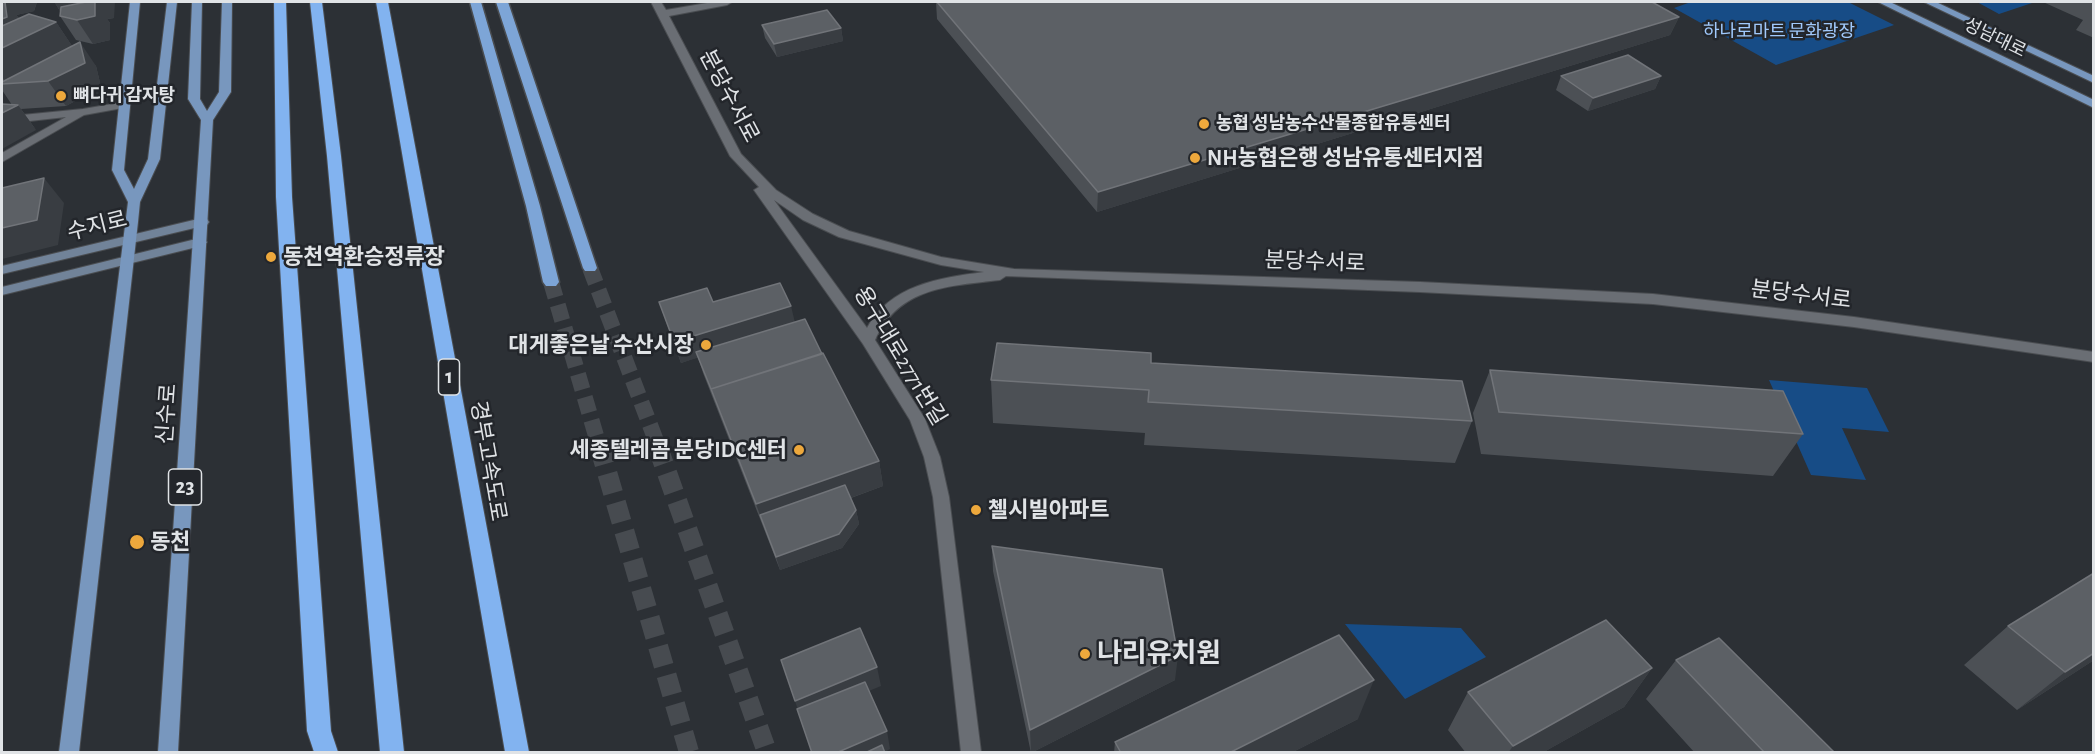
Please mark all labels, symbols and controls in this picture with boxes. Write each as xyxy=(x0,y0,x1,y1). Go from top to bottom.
street label: 성남대로 xyxy=(1960,14,2030,62)
park label: 하나로마트 문화광장 xyxy=(1703,21,1855,43)
street label: 분당수서로 xyxy=(694,45,764,147)
place label: 뼈다귀 감자탕 xyxy=(73,85,175,107)
marker: 뼈다귀 감자탕 xyxy=(54,89,68,103)
place label: 농협 성남농수산물종합유통센터 xyxy=(1216,113,1451,135)
marker: 농협 성남농수산물종합유통센터 xyxy=(1197,117,1211,131)
place label: NH농협은행 성남유통센터지점 xyxy=(1207,145,1484,171)
marker: NH농협은행 성남유통센터지점 xyxy=(1188,151,1202,165)
street label: 수지로 xyxy=(64,206,130,246)
place label: 동천역환승정류장 xyxy=(283,244,445,270)
street label: 분당수서로 xyxy=(1264,247,1366,277)
marker: 동천역환승정류장 xyxy=(264,250,278,264)
street label: 분당수서로 xyxy=(1749,276,1853,314)
street label: 용구대로2771번길 xyxy=(848,282,952,430)
place label: 대게좋은날 수산시장 xyxy=(509,332,694,358)
marker: 대게좋은날 수산시장 xyxy=(699,338,713,352)
road number: 1 xyxy=(438,359,460,395)
street label: 신수로 xyxy=(152,383,182,445)
street label: 경부고속도로 xyxy=(464,399,512,523)
place label: 세종텔레콤 분당IDC센터 xyxy=(569,437,787,463)
marker: 세종텔레콤 분당IDC센터 xyxy=(792,443,806,457)
road number: 23 xyxy=(168,469,201,505)
place label: 첼시빌아파트 xyxy=(988,497,1109,523)
marker: 첼시빌아파트 xyxy=(969,503,983,517)
place label: 동천 xyxy=(150,529,190,555)
marker: 동천 xyxy=(128,533,146,551)
place label: 나리유치원 xyxy=(1097,638,1221,670)
marker: 나리유치원 xyxy=(1078,647,1092,661)

